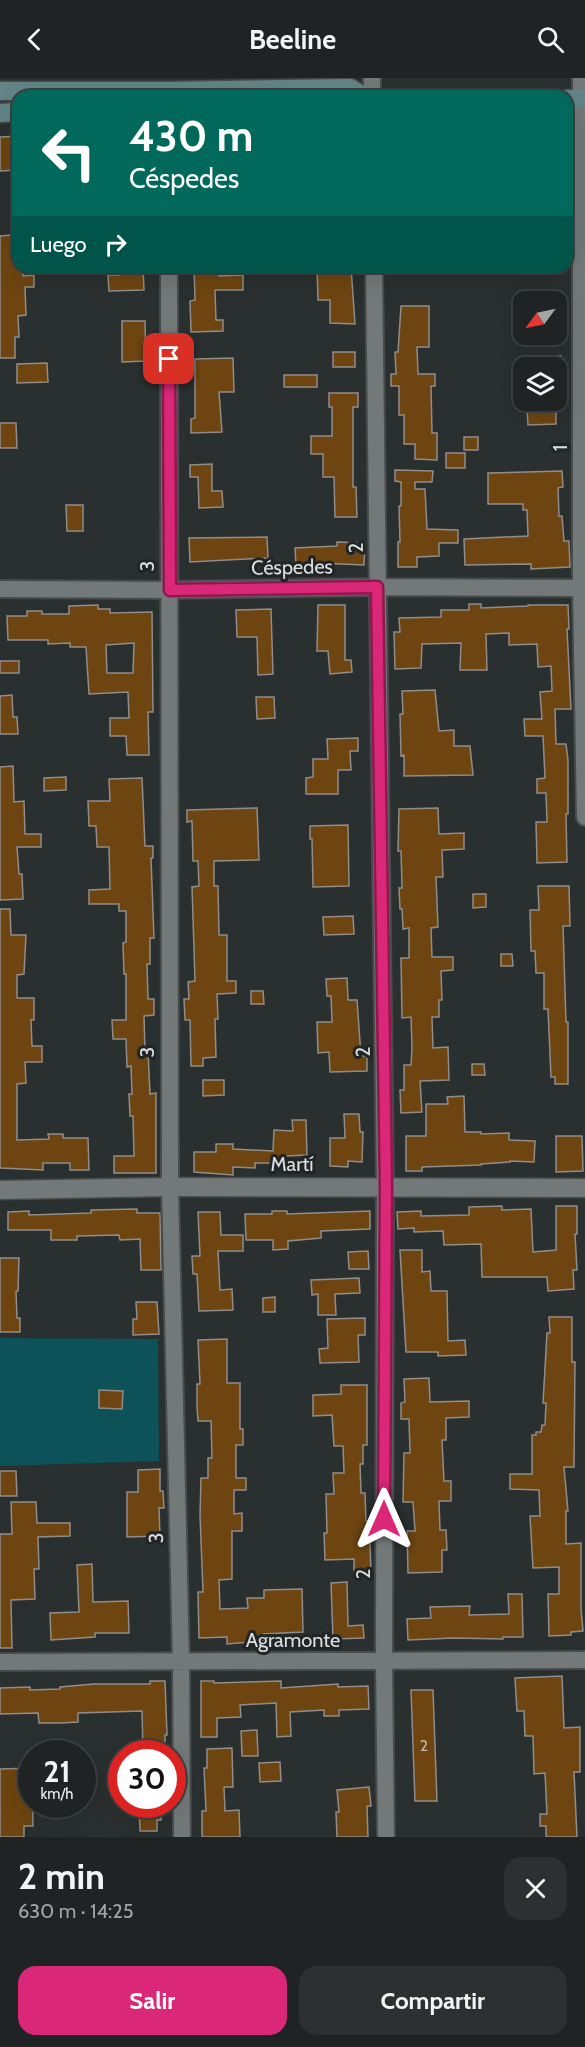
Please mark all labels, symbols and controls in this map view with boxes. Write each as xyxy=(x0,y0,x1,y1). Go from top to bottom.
icon: back xyxy=(18,23,51,56)
text: Beeline xyxy=(249,23,336,56)
icon: search xyxy=(534,23,567,56)
text: 430 m xyxy=(129,110,253,162)
icon: left xyxy=(30,114,108,192)
text: Céspedes xyxy=(129,162,239,195)
icon: right xyxy=(99,228,132,261)
text: Luego xyxy=(30,231,87,258)
north arrow xyxy=(513,291,567,345)
map controls xyxy=(513,291,567,411)
pin xyxy=(143,333,194,384)
icon: arrive xyxy=(152,342,185,375)
button: layers xyxy=(513,357,567,411)
street label: 1 xyxy=(548,445,572,451)
street label: 2 xyxy=(344,543,368,553)
street label: Céspedes xyxy=(251,554,333,580)
street label: 3 xyxy=(135,561,159,571)
street label: 3 xyxy=(135,1047,159,1057)
street label: 2 xyxy=(351,1047,375,1057)
street label: Martí xyxy=(270,1152,314,1176)
position arrow xyxy=(352,1487,416,1551)
street label: 3 xyxy=(144,1532,168,1544)
street label: 2 xyxy=(351,1569,375,1579)
street label: Agramonte xyxy=(246,1628,340,1652)
house number: 2 xyxy=(420,1736,428,1755)
speed limit sign: 30 xyxy=(108,1740,186,1818)
text: 21 xyxy=(44,1753,70,1790)
text: km/h xyxy=(41,1785,73,1803)
text: 2 min xyxy=(18,1854,105,1898)
button: close xyxy=(504,1857,567,1920)
text: 630 m · 14:25 xyxy=(18,1899,133,1923)
button: Salir xyxy=(18,1966,287,2035)
button: Compartir xyxy=(299,1966,567,2035)

